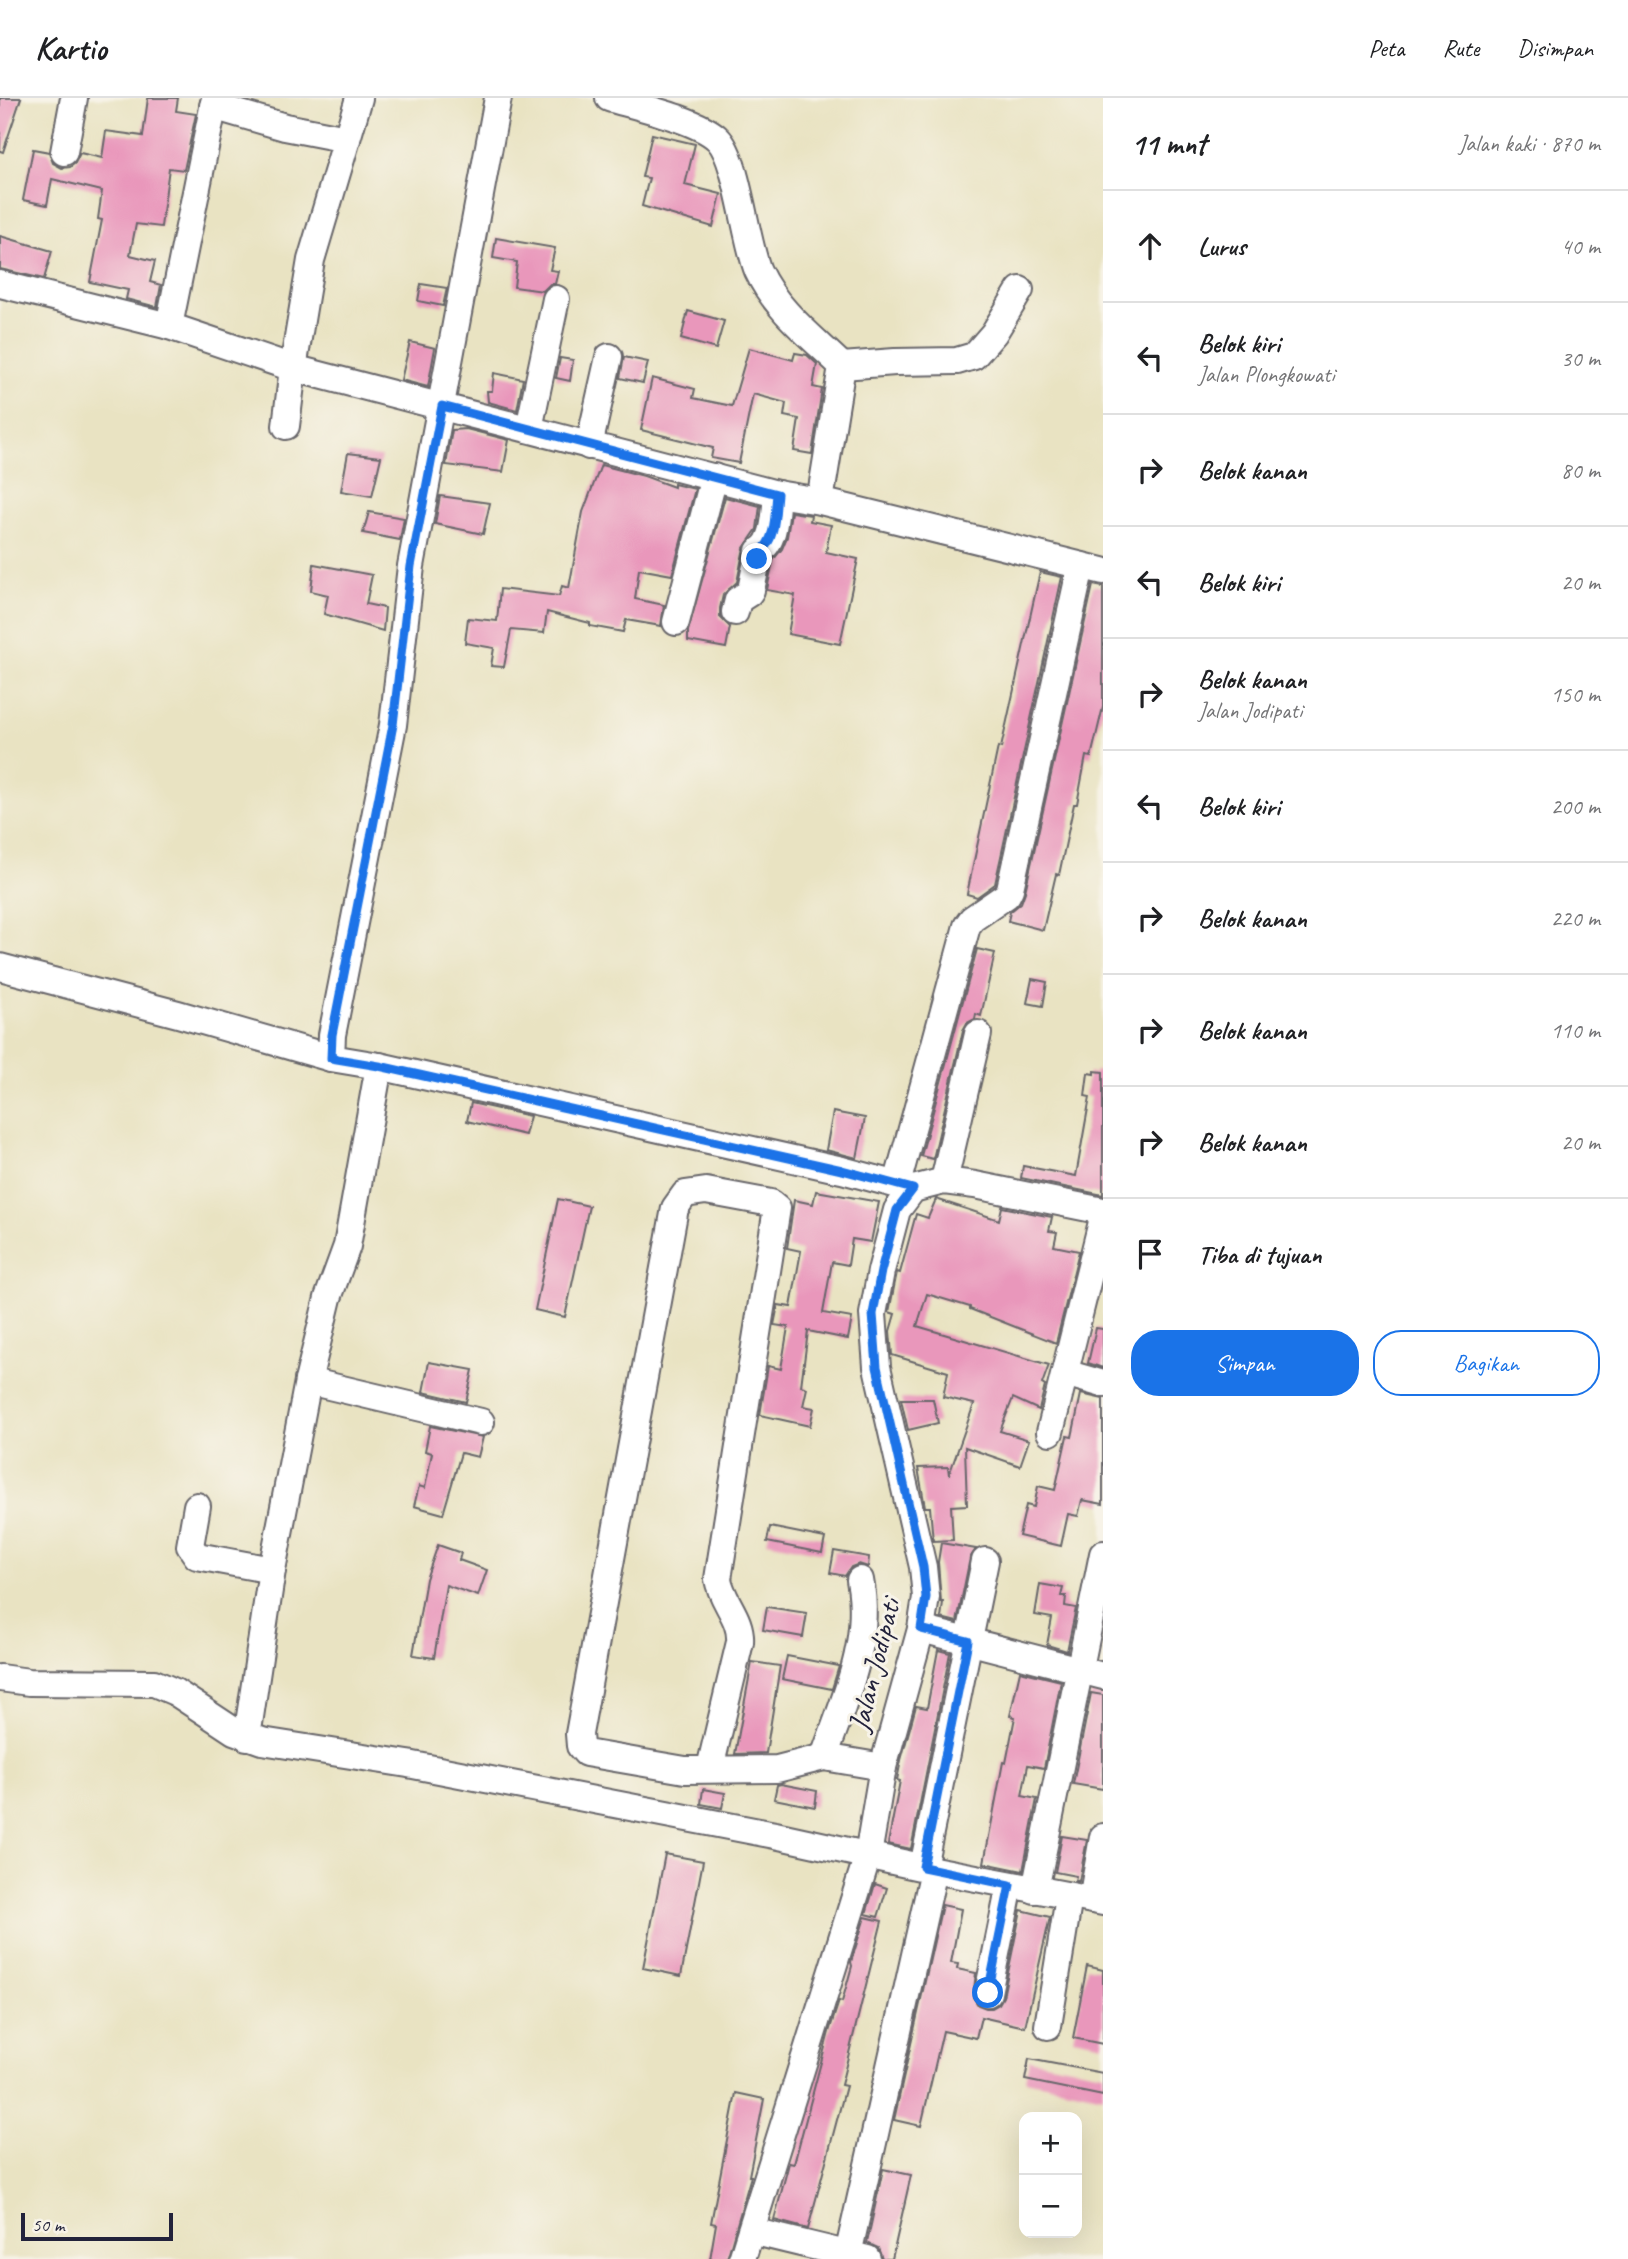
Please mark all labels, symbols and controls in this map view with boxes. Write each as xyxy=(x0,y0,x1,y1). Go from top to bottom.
text: Kartio xyxy=(35,27,106,69)
text: Peta xyxy=(1368,33,1404,63)
text: Rute xyxy=(1442,33,1479,63)
text: Disimpan xyxy=(1517,33,1593,63)
text: 11 mnt xyxy=(1131,125,1206,163)
text: Jalan kaki · 870 m xyxy=(1458,129,1600,158)
icon: ahead xyxy=(1131,227,1169,265)
text: Lurus xyxy=(1198,230,1246,263)
text: 40 m xyxy=(1561,232,1600,261)
text: Belok kiri xyxy=(1198,327,1280,360)
icon: left xyxy=(1131,339,1169,377)
text: 30 m xyxy=(1561,344,1600,373)
text: Jalan Plongkowati xyxy=(1198,360,1335,389)
icon: right xyxy=(1131,451,1169,489)
text: Belok kanan xyxy=(1198,454,1307,487)
text: 80 m xyxy=(1561,456,1600,485)
route end xyxy=(741,543,772,574)
icon: left xyxy=(1131,563,1169,601)
text: Belok kiri xyxy=(1198,566,1280,599)
text: 20 m xyxy=(1561,568,1600,597)
text: Belok kanan xyxy=(1198,663,1307,696)
icon: right xyxy=(1131,675,1169,713)
text: 150 m xyxy=(1551,680,1600,709)
text: Jalan Jodipati xyxy=(1198,696,1302,725)
icon: left xyxy=(1131,787,1169,825)
text: Belok kiri xyxy=(1198,790,1280,823)
text: 200 m xyxy=(1551,792,1600,821)
icon: right xyxy=(1131,899,1169,937)
text: Belok kanan xyxy=(1198,902,1307,935)
text: 220 m xyxy=(1551,904,1600,933)
icon: right xyxy=(1131,1011,1169,1049)
text: Belok kanan xyxy=(1198,1014,1307,1047)
text: 110 m xyxy=(1551,1016,1600,1045)
icon: right xyxy=(1131,1123,1169,1161)
text: Belok kanan xyxy=(1198,1126,1307,1159)
text: 20 m xyxy=(1561,1128,1600,1157)
icon: arrive xyxy=(1131,1235,1169,1273)
text: Tiba di tujuan xyxy=(1198,1238,1322,1271)
button: Simpan xyxy=(1131,1330,1359,1396)
button: Bagikan xyxy=(1373,1330,1600,1396)
street label: Jalan Jodipati xyxy=(839,1591,910,1737)
route start xyxy=(972,1977,1003,2008)
map controls xyxy=(1019,2112,1082,2238)
button: + xyxy=(1019,2112,1082,2175)
button: − xyxy=(1019,2175,1082,2238)
scale bar xyxy=(21,2210,173,2242)
text: 50 m xyxy=(32,2213,64,2237)

